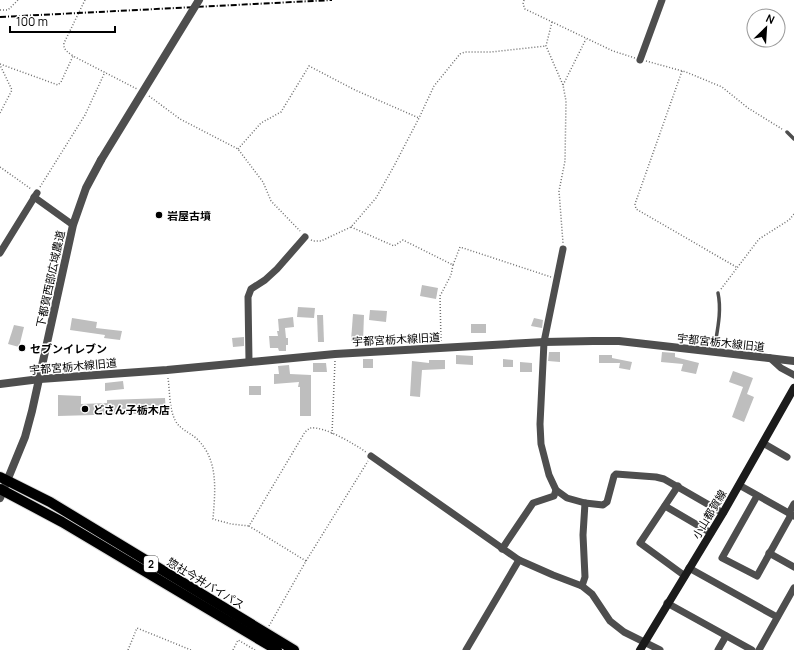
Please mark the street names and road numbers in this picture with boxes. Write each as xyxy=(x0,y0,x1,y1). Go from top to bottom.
street label: 下都賀西部広域農道 xyxy=(32,229,68,329)
street label: 宇都宮栃木線旧道 xyxy=(352,329,440,349)
street label: 宇都宮栃木線旧道 xyxy=(676,330,766,354)
street label: 宇都宮栃木線旧道 xyxy=(29,355,117,377)
street label: 小山都賀線 xyxy=(688,487,730,541)
street label: 惣社今井バイパス xyxy=(165,554,247,612)
road number: 2 xyxy=(144,556,158,572)

